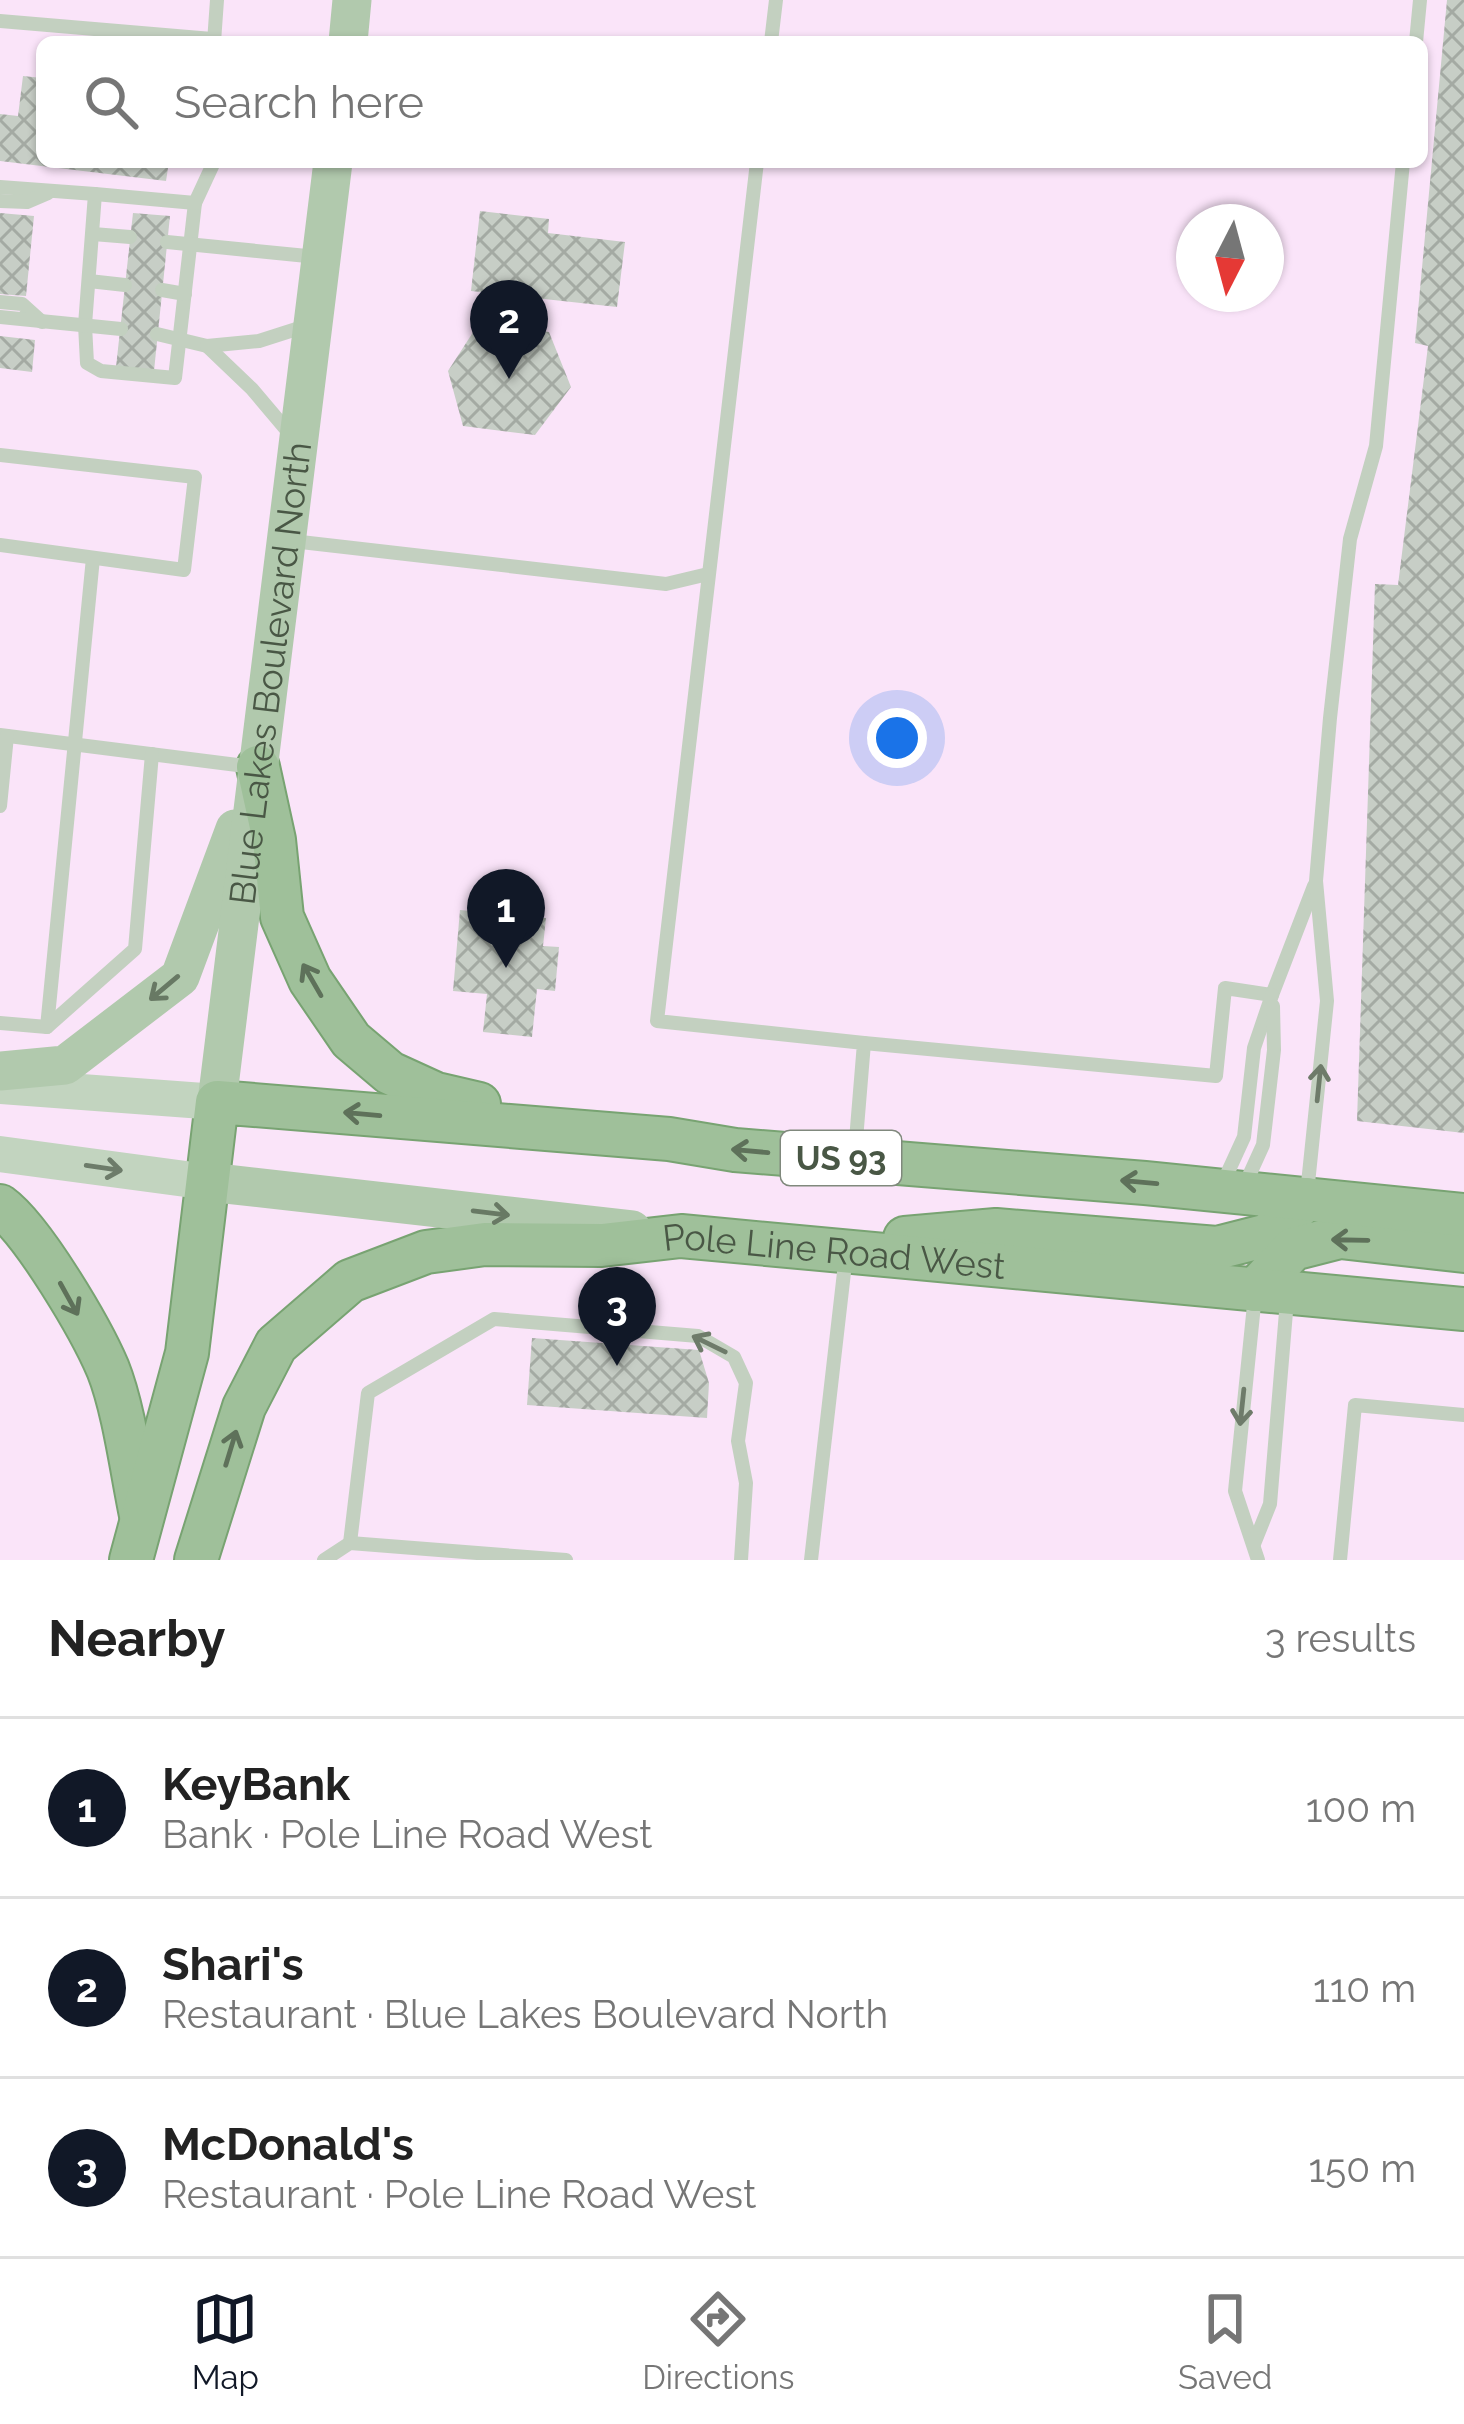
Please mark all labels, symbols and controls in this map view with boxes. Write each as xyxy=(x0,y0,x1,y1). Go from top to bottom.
search box xyxy=(36,36,1428,168)
icon: search xyxy=(78,69,144,135)
text: Search here xyxy=(174,76,424,129)
north arrow xyxy=(1176,204,1284,312)
pin: 2 xyxy=(470,280,548,379)
street label: Blue Lakes Boulevard North xyxy=(221,439,319,907)
your location xyxy=(867,708,927,768)
pin: 1 xyxy=(467,869,545,968)
one-way arrow xyxy=(300,963,323,998)
one-way arrow xyxy=(149,974,180,1002)
one-way arrow xyxy=(1308,1064,1331,1103)
one-way arrow xyxy=(343,1102,382,1125)
road number: US 93 xyxy=(781,1131,901,1185)
one-way arrow xyxy=(731,1139,770,1162)
one-way arrow xyxy=(84,1157,123,1180)
one-way arrow xyxy=(1120,1171,1159,1194)
one-way arrow xyxy=(471,1202,510,1224)
street label: Pole Line Road West xyxy=(660,1215,1007,1287)
one-way arrow xyxy=(1331,1228,1370,1251)
pin: 3 xyxy=(578,1267,656,1366)
one-way arrow xyxy=(57,1281,81,1316)
one-way arrow xyxy=(692,1332,728,1354)
one-way arrow xyxy=(1230,1387,1253,1426)
one-way arrow xyxy=(221,1430,243,1468)
text: Nearby xyxy=(48,1608,225,1668)
text: 3 results xyxy=(1265,1615,1416,1661)
text: KeyBank xyxy=(162,1758,350,1811)
text: 1 xyxy=(77,1785,97,1831)
text: 100 m xyxy=(1306,1785,1416,1831)
text: Bank · Pole Line Road West xyxy=(162,1811,652,1857)
text: Shari's xyxy=(162,1938,304,1991)
text: 2 xyxy=(76,1965,98,2011)
text: 110 m xyxy=(1313,1965,1416,2011)
text: Restaurant · Blue Lakes Boulevard North xyxy=(162,1991,888,2037)
text: McDonald's xyxy=(162,2118,414,2171)
text: 3 xyxy=(76,2145,98,2191)
text: 150 m xyxy=(1308,2145,1416,2191)
text: Restaurant · Pole Line Road West xyxy=(162,2171,756,2217)
tab: Map xyxy=(192,2286,259,2397)
tab: Directions xyxy=(642,2286,795,2397)
tab: Saved xyxy=(1178,2286,1272,2397)

